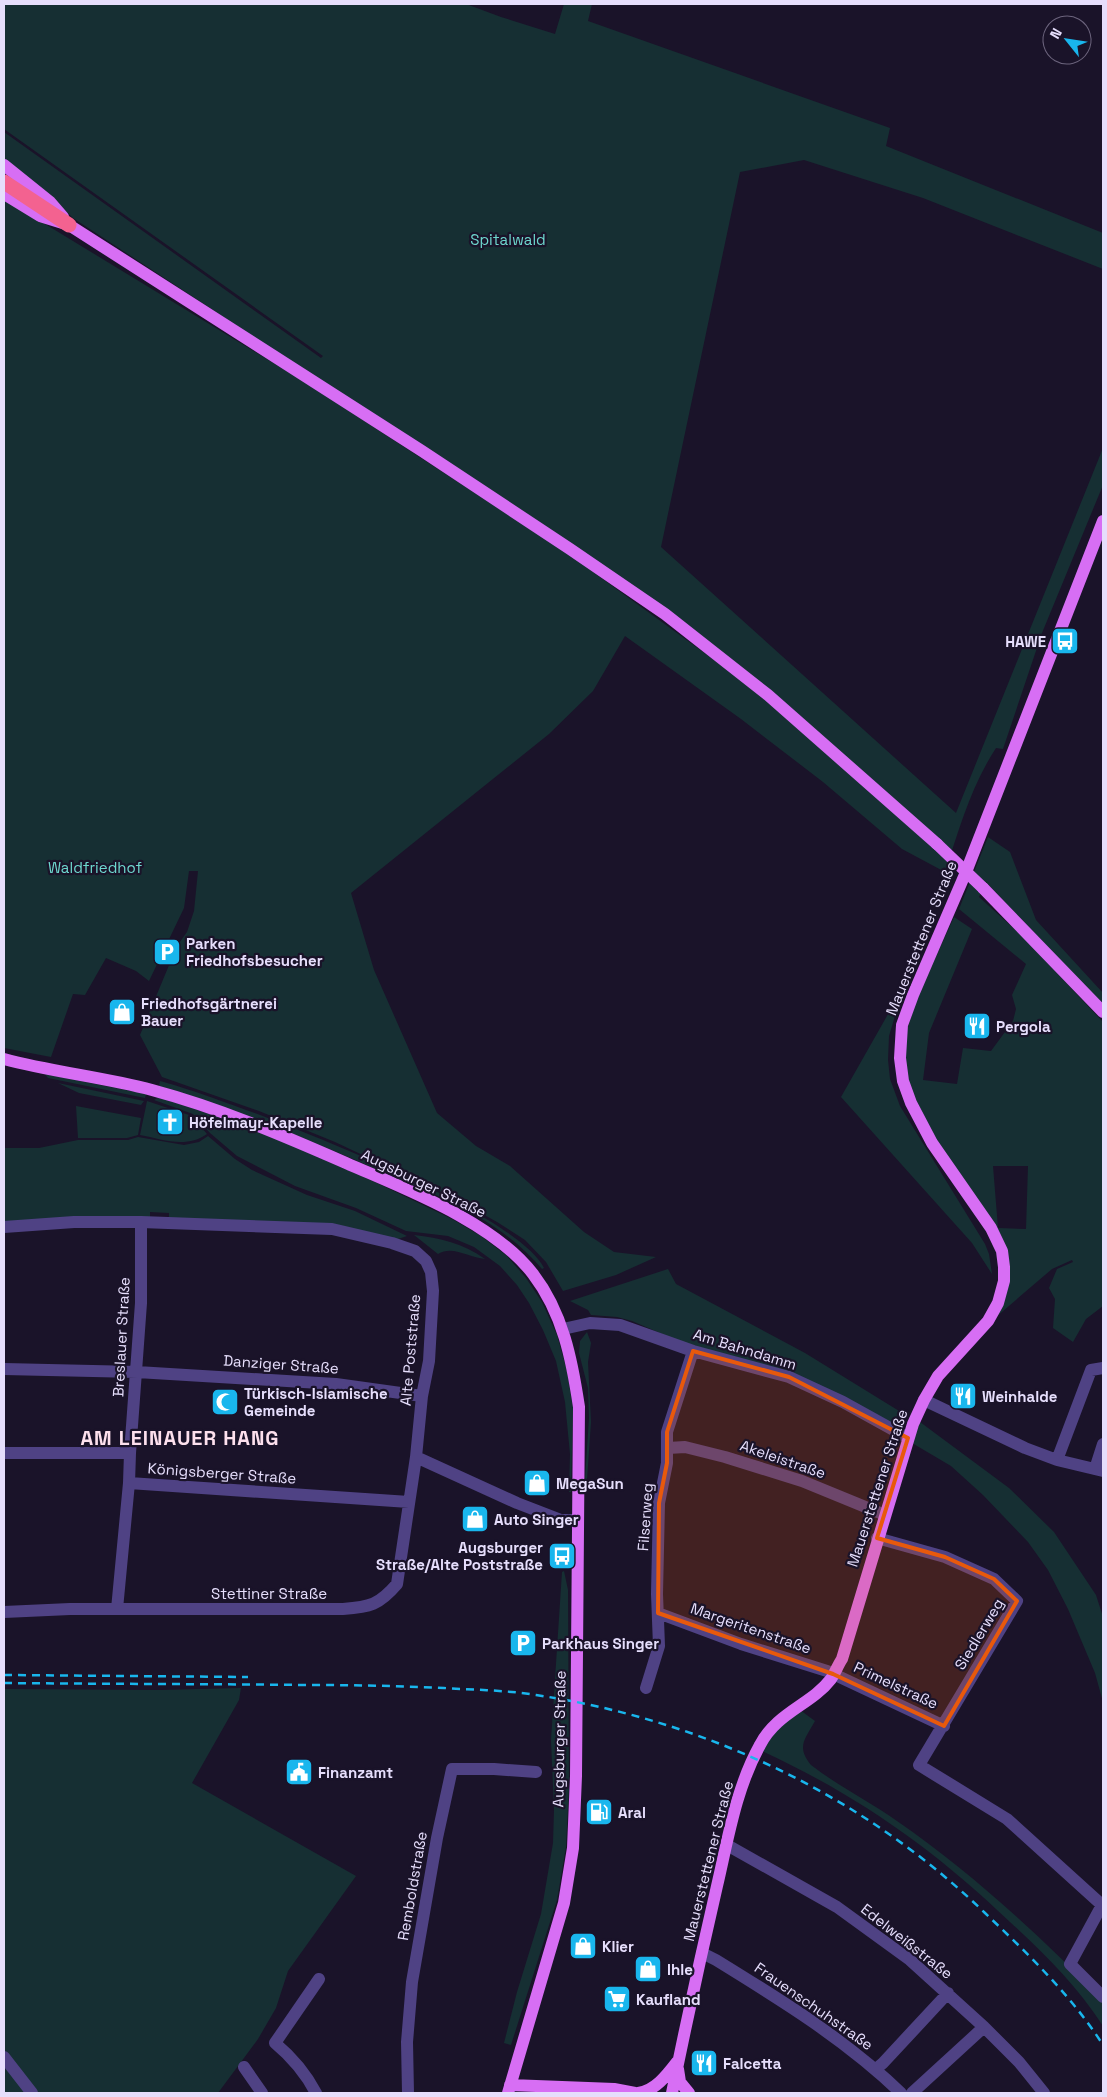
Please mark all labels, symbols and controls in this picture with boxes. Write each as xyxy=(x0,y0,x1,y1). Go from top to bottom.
north arrow xyxy=(1042,15,1092,65)
text: N xyxy=(1046,25,1066,42)
park label: Spitalwald xyxy=(470,230,546,249)
bus stop icon: HAWE xyxy=(1050,626,1080,656)
place label: HAWE xyxy=(1005,632,1046,651)
park label: Waldfriedhof xyxy=(48,858,142,877)
street label: Mauerstettener Straße xyxy=(881,858,961,1018)
place label: Parken Friedhofsbesucher xyxy=(186,934,323,970)
parking icon: Parken Friedhofsbesucher xyxy=(152,937,182,967)
place label: Friedhofsgärtnerei Bauer xyxy=(141,994,277,1030)
shop icon: Friedhofsgärtnerei Bauer xyxy=(107,997,137,1027)
restaurant icon: Pergola xyxy=(962,1011,992,1041)
place label: Pergola xyxy=(996,1017,1051,1036)
church icon: Höfelmayr-Kapelle xyxy=(155,1107,185,1137)
place label: Höfelmayr-Kapelle xyxy=(189,1113,323,1132)
street label: Augsburger Straße xyxy=(358,1144,490,1222)
street label: Breslauer Straße xyxy=(108,1276,134,1398)
street label: Alte Poststraße xyxy=(396,1293,424,1407)
street label: Am Bahndamm xyxy=(691,1324,799,1374)
street label: Danziger Straße xyxy=(223,1350,339,1378)
restaurant icon: Weinhalde xyxy=(948,1381,978,1411)
place label: Türkisch-Islamische Gemeinde xyxy=(244,1384,388,1420)
mosque icon: Türkisch-Islamische Gemeinde xyxy=(210,1387,240,1417)
place label: Weinhalde xyxy=(982,1387,1058,1406)
street label: Mauerstettener Straße xyxy=(842,1407,912,1569)
district label: AM LEINAUER HANG xyxy=(80,1425,280,1451)
street label: Akeleistraße xyxy=(738,1435,828,1483)
street label: Königsberger Straße xyxy=(147,1458,297,1488)
shop icon: MegaSun xyxy=(522,1468,552,1498)
place label: MegaSun xyxy=(556,1474,624,1493)
street label: Filserweg xyxy=(633,1482,657,1552)
shop icon: Auto Singer xyxy=(460,1504,490,1534)
place label: Auto Singer xyxy=(494,1510,579,1529)
place label: Augsburger Straße/Alte Poststraße xyxy=(376,1538,543,1574)
bus stop icon: Augsburger Straße/Alte Poststraße xyxy=(547,1541,577,1571)
street label: Stettiner Straße xyxy=(211,1584,327,1603)
street label: Siedlerweg xyxy=(950,1595,1008,1673)
street label: Margeritenstraße xyxy=(688,1598,814,1658)
parking icon: Parkhaus Singer xyxy=(508,1628,538,1658)
place label: Parkhaus Singer xyxy=(542,1634,659,1653)
street label: Primelstraße xyxy=(851,1657,941,1713)
street label: Augsburger Straße xyxy=(548,1670,570,1808)
public building icon: Finanzamt xyxy=(284,1757,314,1787)
place label: Finanzamt xyxy=(318,1763,393,1782)
street label: Mauerstettener Straße xyxy=(679,1779,737,1943)
fuel station icon: Aral xyxy=(584,1797,614,1827)
place label: Aral xyxy=(618,1803,646,1822)
street label: Remboldstraße xyxy=(393,1830,431,1942)
street label: Edelweißstraße xyxy=(857,1899,957,1983)
shop icon: Klier xyxy=(568,1931,598,1961)
place label: Klier xyxy=(602,1937,634,1956)
shop icon: Ihle xyxy=(633,1954,663,1984)
street label: Frauenschuhstraße xyxy=(751,1958,877,2054)
place label: Ihle xyxy=(667,1960,693,1979)
supermarket icon: Kaufland xyxy=(602,1984,632,2014)
place label: Kaufland xyxy=(636,1990,701,2009)
restaurant icon: Falcetta xyxy=(689,2048,719,2078)
place label: Falcetta xyxy=(723,2054,782,2073)

